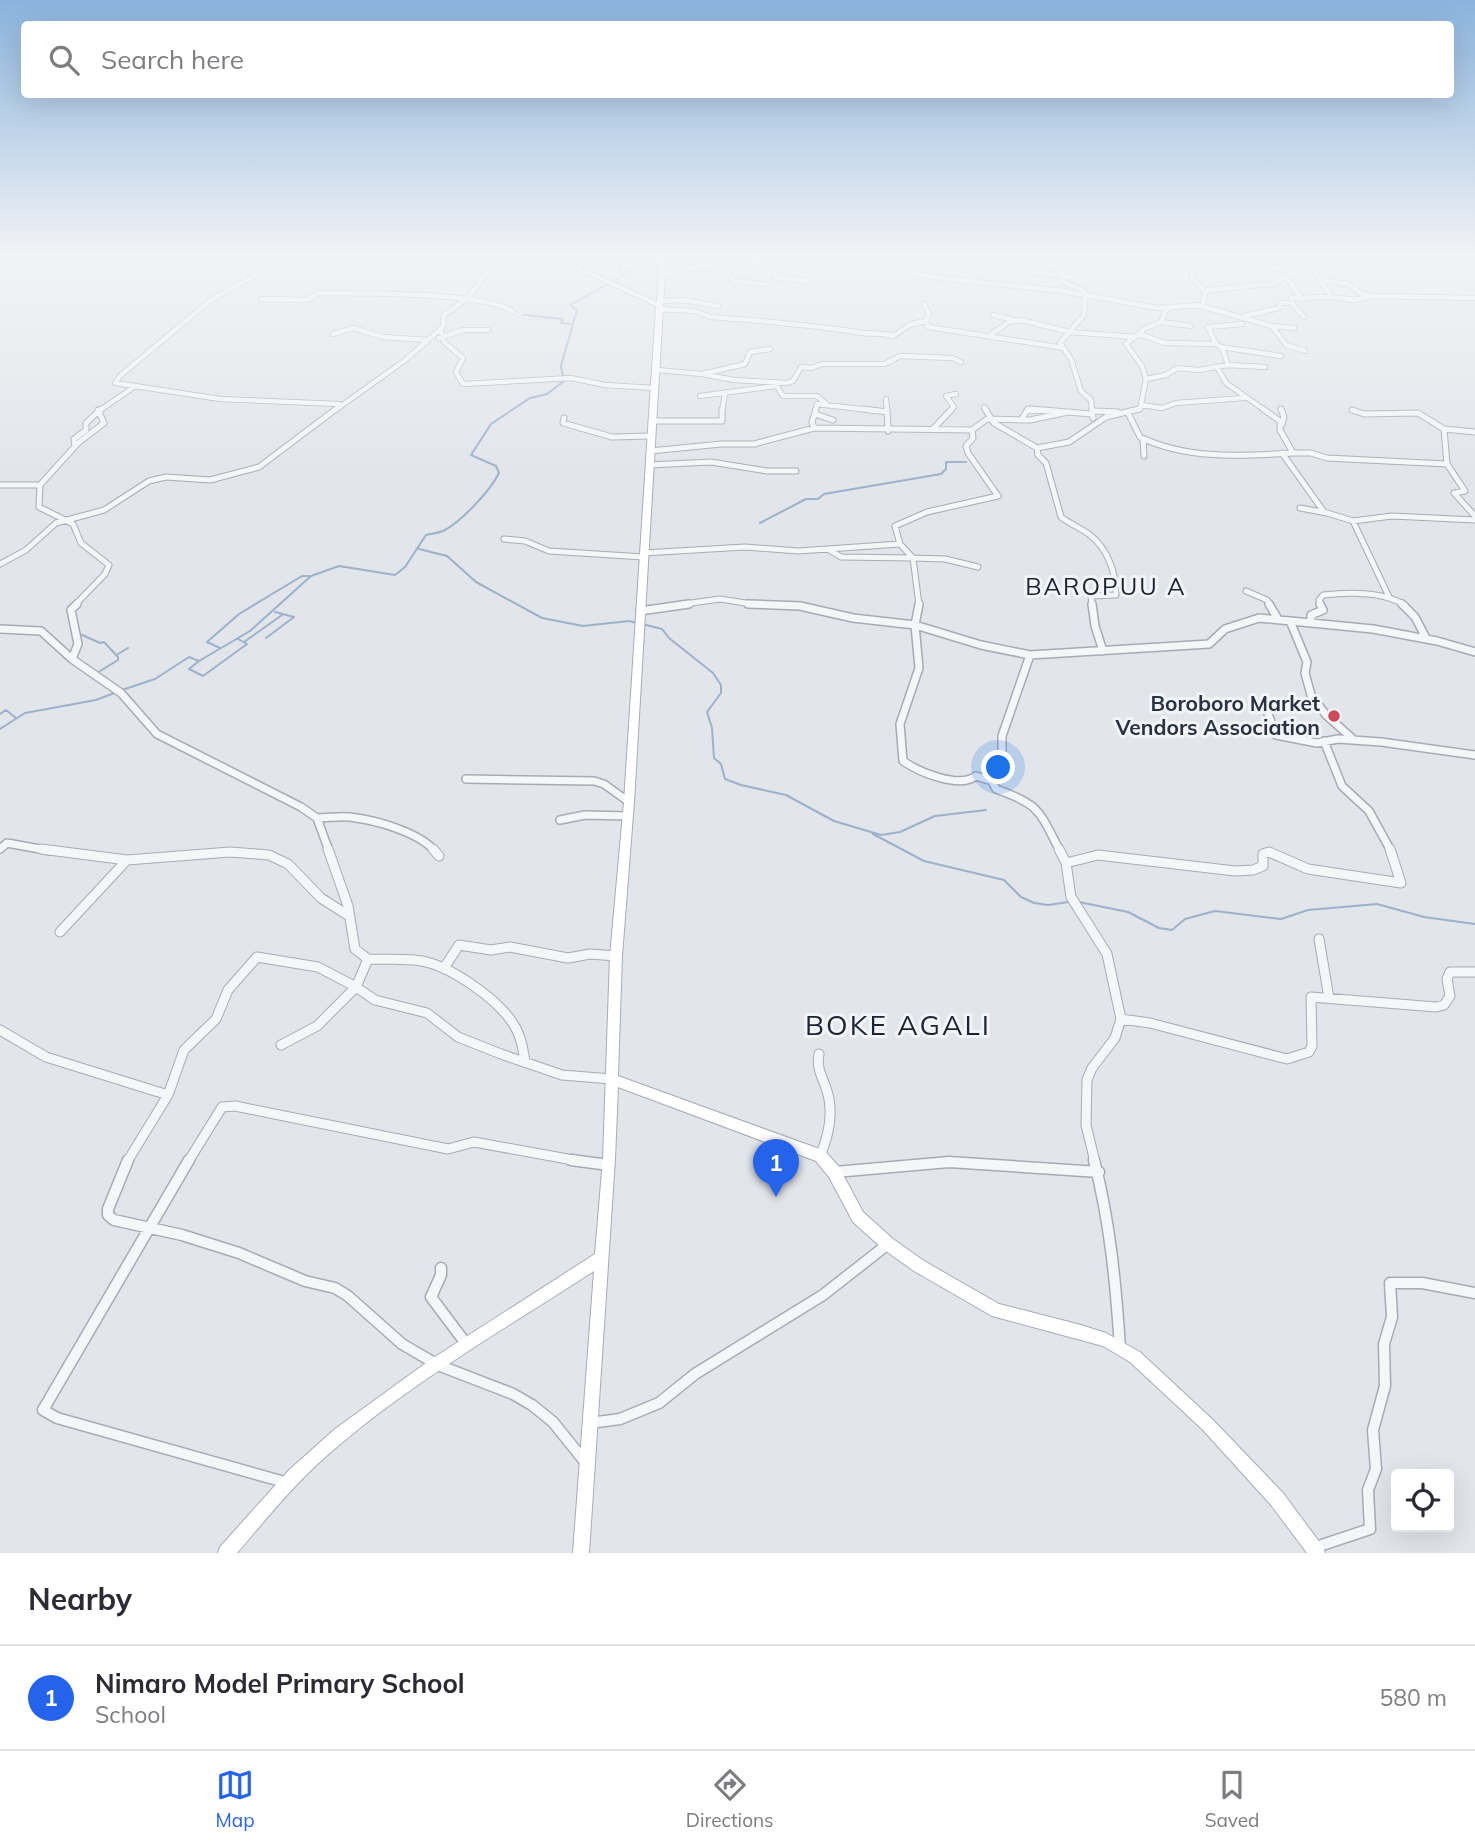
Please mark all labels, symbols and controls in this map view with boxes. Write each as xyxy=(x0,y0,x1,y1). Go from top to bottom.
search box xyxy=(21,21,1454,98)
icon: search xyxy=(45,41,83,79)
text: Search here xyxy=(101,43,244,76)
district label: BAROPUU A xyxy=(1025,571,1187,601)
place label: Boroboro Market Vendors Association xyxy=(1114,690,1320,740)
marker: Boroboro Market Vendors Association xyxy=(1326,708,1342,724)
your location xyxy=(981,750,1015,784)
district label: BOKE AGALI xyxy=(805,1007,991,1042)
pin: 1 xyxy=(753,1139,799,1197)
map controls xyxy=(1391,1469,1454,1532)
button: locate xyxy=(1391,1469,1454,1532)
text: Nearby xyxy=(28,1580,132,1618)
text: Nimaro Model Primary School xyxy=(95,1667,465,1700)
text: 1 xyxy=(44,1683,58,1712)
text: 580 m xyxy=(1379,1683,1447,1712)
text: School xyxy=(95,1700,166,1729)
tab: Map xyxy=(216,1766,255,1832)
tab: Directions xyxy=(686,1766,774,1832)
tab: Saved xyxy=(1205,1766,1259,1832)

